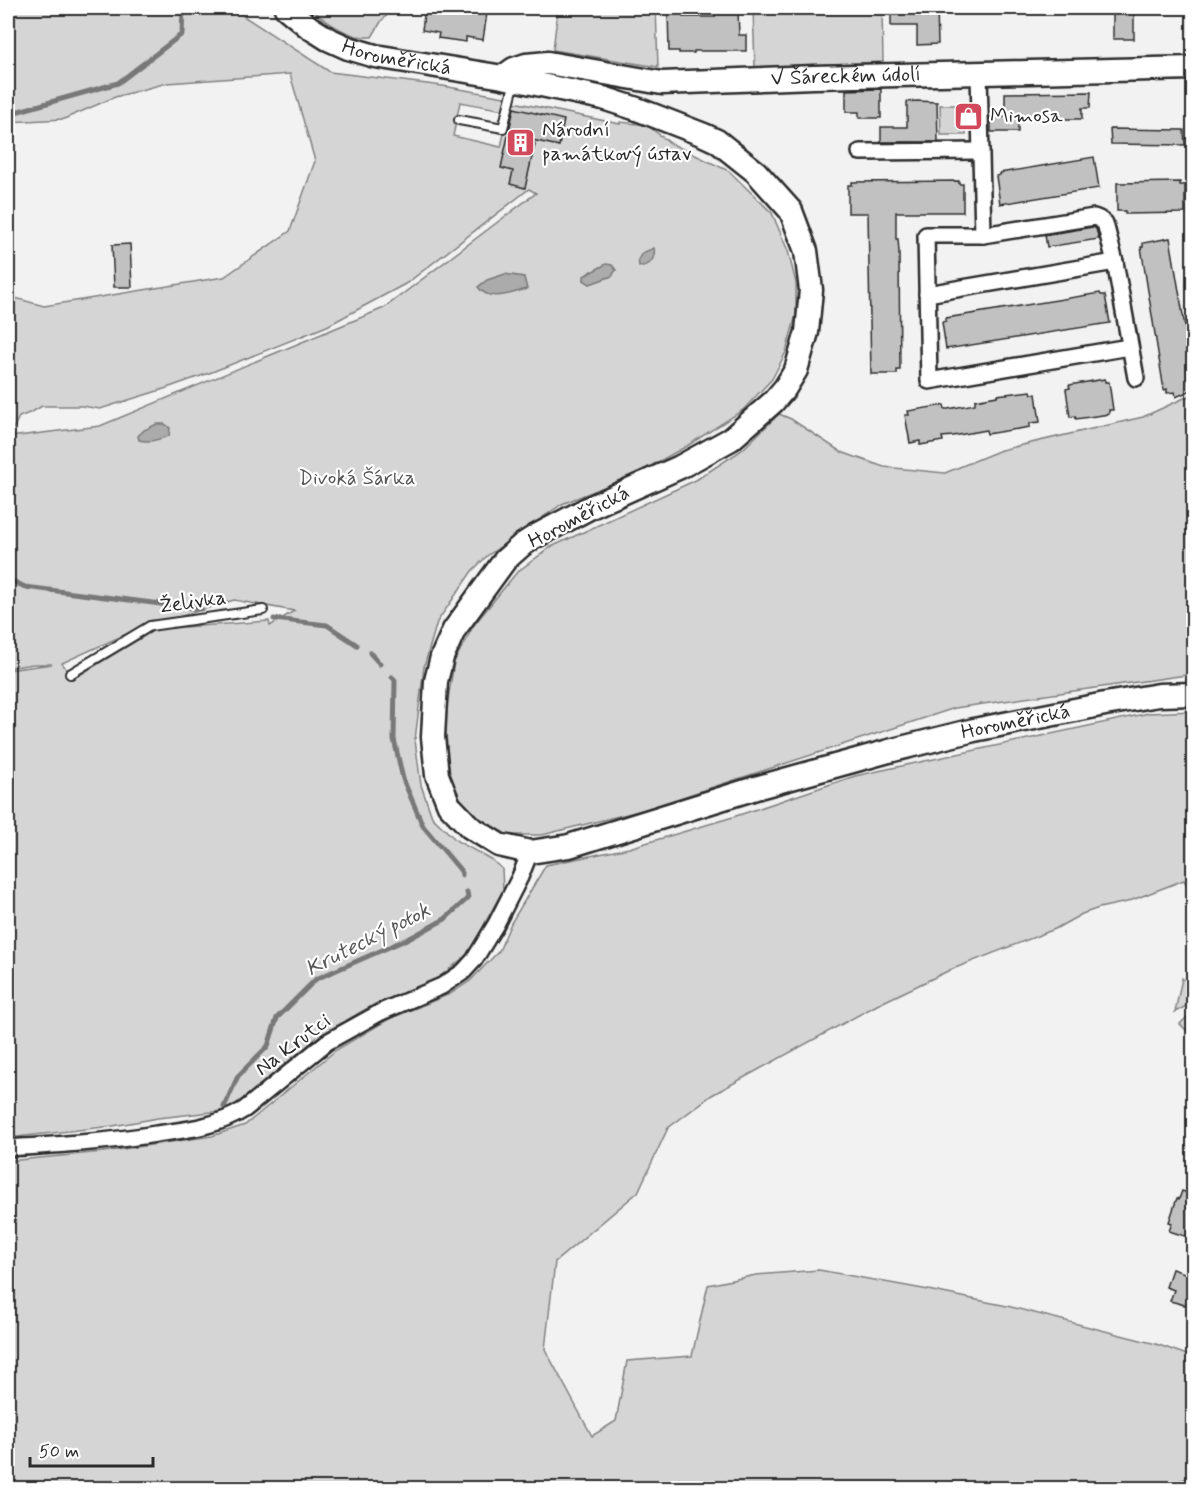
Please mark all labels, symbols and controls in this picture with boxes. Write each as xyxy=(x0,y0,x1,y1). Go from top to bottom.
street label: Horoměřická xyxy=(339,33,453,82)
street label: V Šáreckém údolí xyxy=(770,60,921,93)
shop icon: Mimosa xyxy=(953,100,985,132)
place label: Mimosa xyxy=(990,102,1063,130)
place label: Národní památkový ústav xyxy=(542,116,692,168)
building icon: Národní památkový ústav xyxy=(505,126,537,158)
park label: Divoká Šárka xyxy=(298,464,416,492)
street label: Horoměřická xyxy=(523,479,635,555)
street label: Želivka xyxy=(158,583,228,621)
street label: Horoměřická xyxy=(958,697,1073,747)
water label: Krutecký potok xyxy=(301,897,435,983)
street label: Na Krutci xyxy=(249,1007,337,1083)
scale bar xyxy=(30,1430,153,1468)
text: 50 m xyxy=(39,1440,79,1464)

